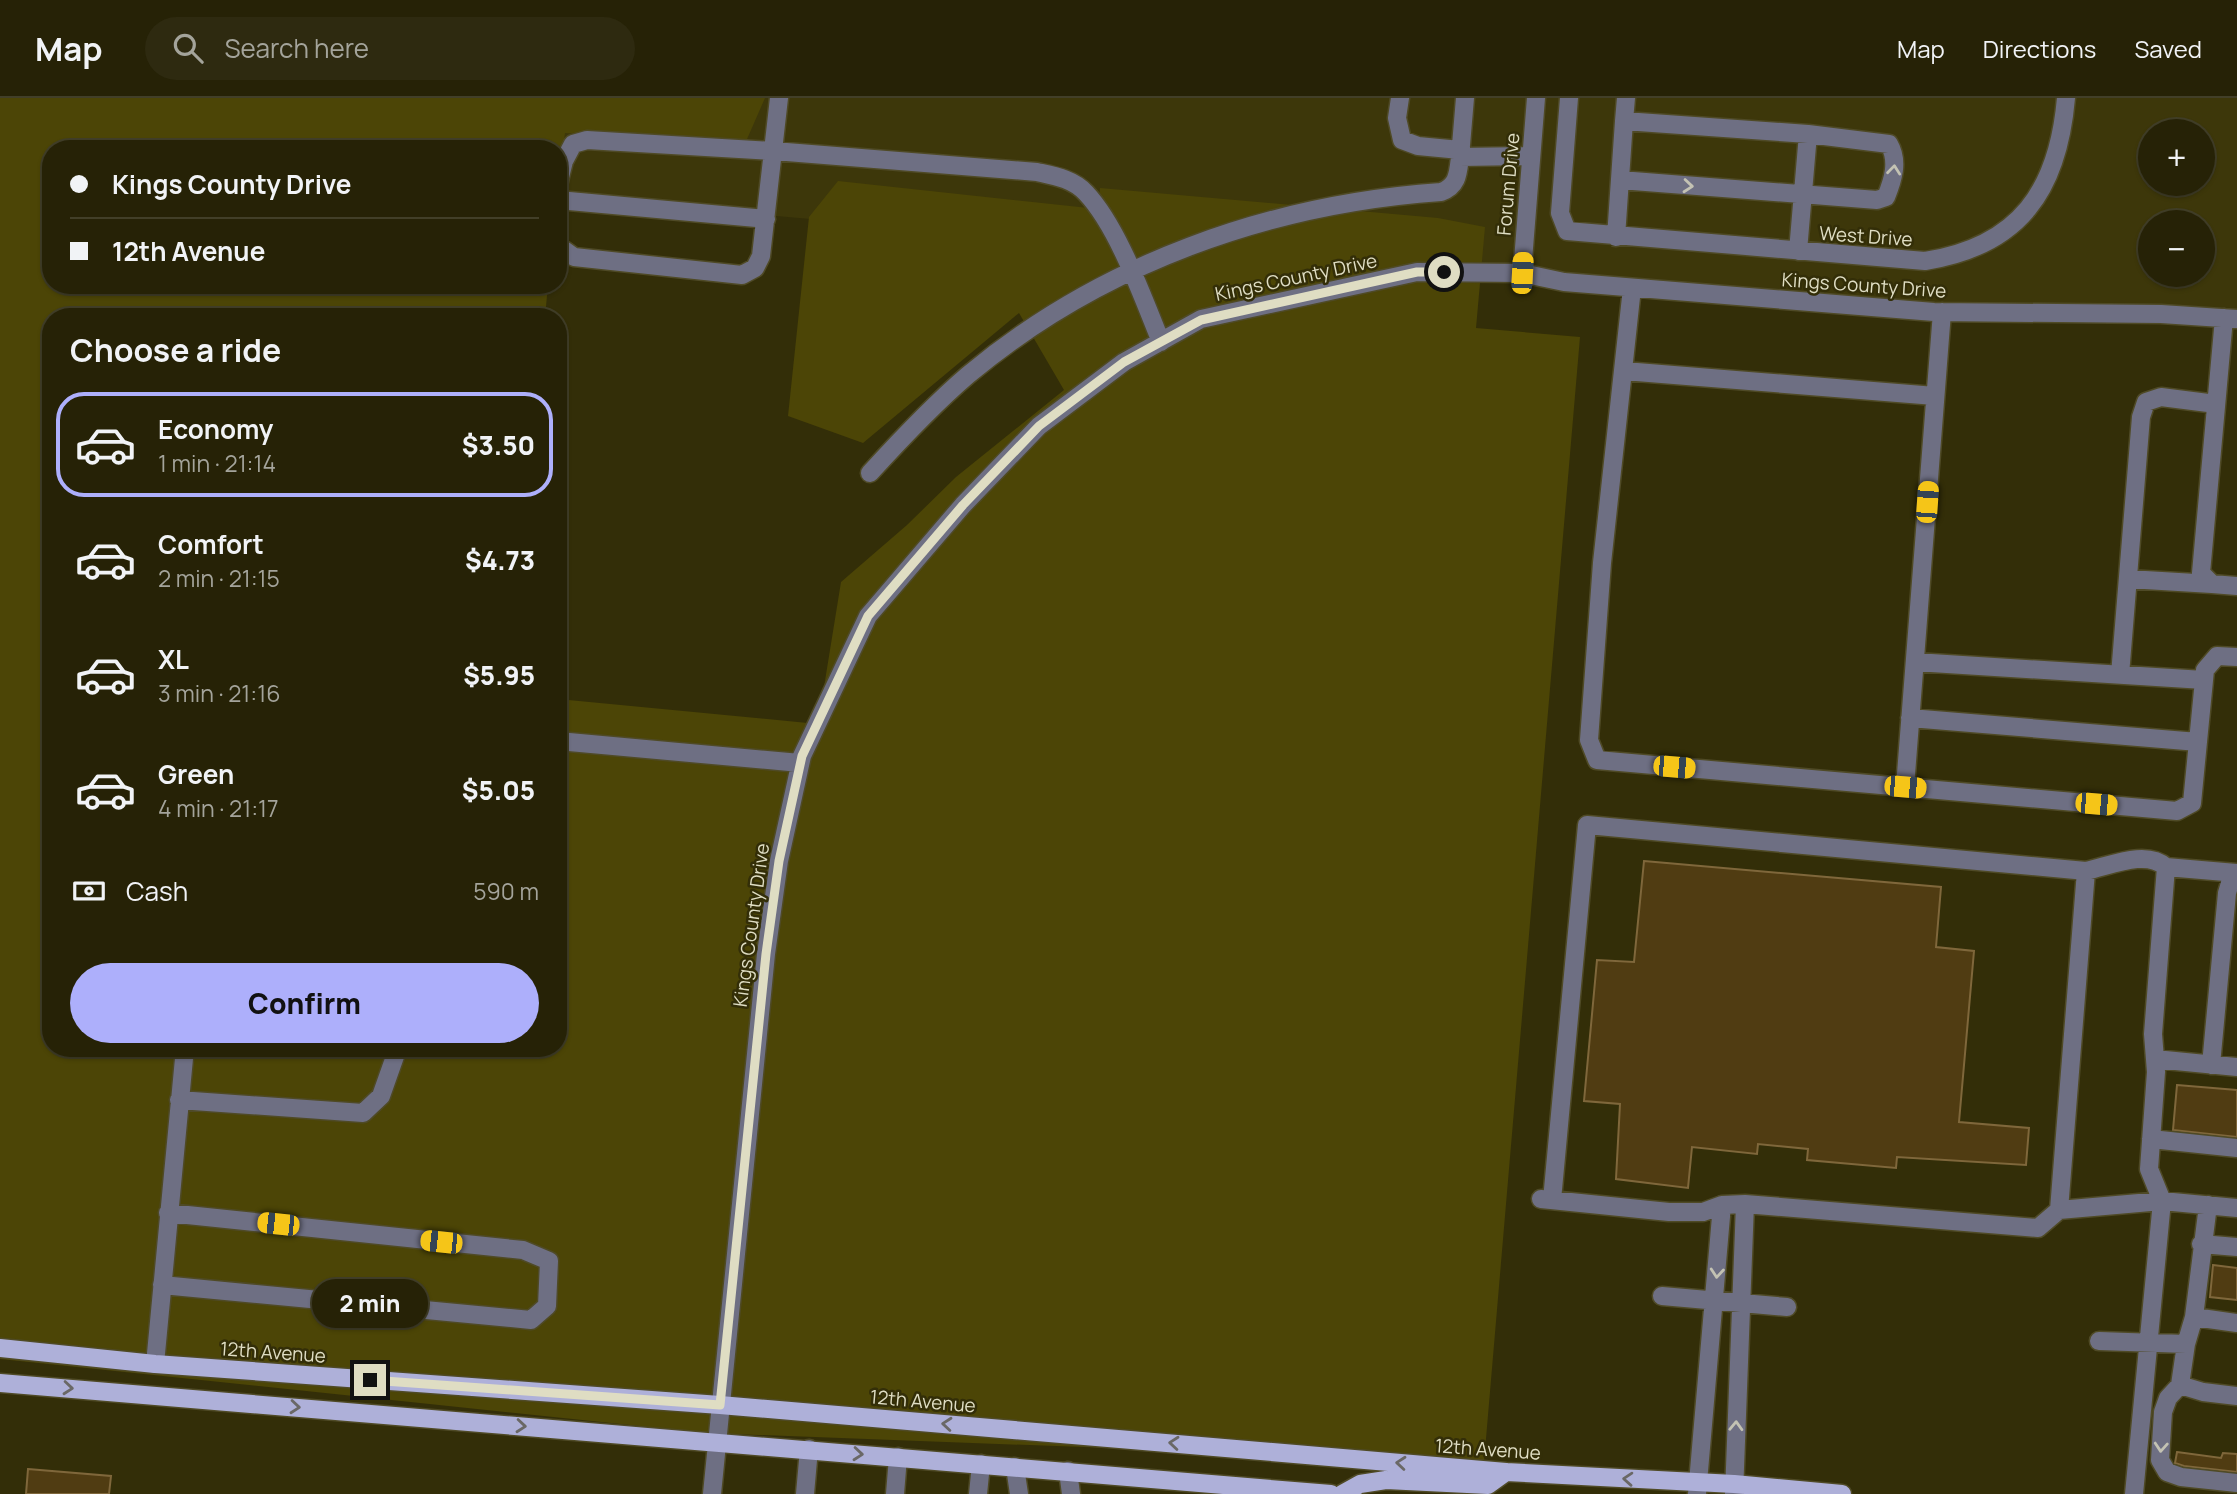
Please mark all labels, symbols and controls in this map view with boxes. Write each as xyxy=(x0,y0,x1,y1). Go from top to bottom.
search box xyxy=(145,17,635,80)
text: Map xyxy=(35,26,103,71)
icon: search xyxy=(169,29,207,67)
text: Search here xyxy=(225,30,369,66)
text: Map xyxy=(1897,32,1945,65)
text: Directions xyxy=(1983,32,2096,65)
text: Saved xyxy=(2134,32,2202,65)
map controls xyxy=(2138,119,2215,287)
button: + xyxy=(2138,119,2215,196)
street label: Forum Drive xyxy=(1491,132,1525,236)
one-way arrow xyxy=(1886,164,1901,176)
text: Kings County Drive xyxy=(112,166,351,202)
one-way arrow xyxy=(1683,178,1694,193)
button: − xyxy=(2138,210,2215,287)
street label: West Drive xyxy=(1818,220,1914,252)
text: 12th Avenue xyxy=(112,233,265,269)
street label: Kings County Drive xyxy=(1213,247,1379,307)
car xyxy=(1511,251,1534,295)
route start xyxy=(1428,256,1460,288)
street label: Kings County Drive xyxy=(1781,266,1947,304)
text: Choose a ride xyxy=(70,328,281,372)
text: Economy xyxy=(158,411,273,447)
icon: car xyxy=(74,413,137,476)
text: $3.50 xyxy=(462,427,535,463)
text: 1 min · 21:14 xyxy=(158,447,276,479)
car xyxy=(1916,480,1939,524)
text: Comfort xyxy=(158,526,264,562)
icon: car xyxy=(74,528,137,591)
text: $4.73 xyxy=(465,542,535,578)
text: 2 min · 21:15 xyxy=(158,562,280,594)
text: XL xyxy=(158,641,189,677)
icon: car xyxy=(74,643,137,706)
text: $5.95 xyxy=(463,657,535,693)
text: 3 min · 21:16 xyxy=(158,677,280,709)
car xyxy=(1653,755,1696,779)
text: Green xyxy=(158,756,234,792)
icon: car xyxy=(74,758,137,821)
text: $5.05 xyxy=(462,772,535,808)
car xyxy=(1884,775,1927,799)
text: 4 min · 21:17 xyxy=(158,792,279,824)
car xyxy=(2075,792,2118,816)
street label: Kings County Drive xyxy=(727,841,775,1009)
icon: cash xyxy=(70,872,108,910)
text: Cash xyxy=(126,873,188,909)
text: 590 m xyxy=(473,875,539,907)
button: Confirm xyxy=(70,963,539,1043)
car xyxy=(257,1211,300,1237)
car xyxy=(420,1229,463,1255)
one-way arrow xyxy=(1710,1268,1725,1279)
callout: 2 min xyxy=(312,1278,428,1328)
text: 2 min xyxy=(340,1287,401,1319)
street label: 12th Avenue xyxy=(219,1335,327,1369)
route end xyxy=(354,1364,386,1396)
one-way arrow xyxy=(63,1380,74,1395)
street label: 12th Avenue xyxy=(869,1383,977,1419)
one-way arrow xyxy=(290,1399,301,1414)
one-way arrow xyxy=(942,1417,953,1432)
one-way arrow xyxy=(516,1418,527,1433)
one-way arrow xyxy=(1728,1420,1743,1431)
street label: 12th Avenue xyxy=(1434,1432,1542,1466)
one-way arrow xyxy=(1168,1436,1180,1451)
one-way arrow xyxy=(2153,1442,2168,1453)
one-way arrow xyxy=(853,1446,864,1461)
one-way arrow xyxy=(1395,1456,1406,1471)
one-way arrow xyxy=(1622,1472,1633,1487)

